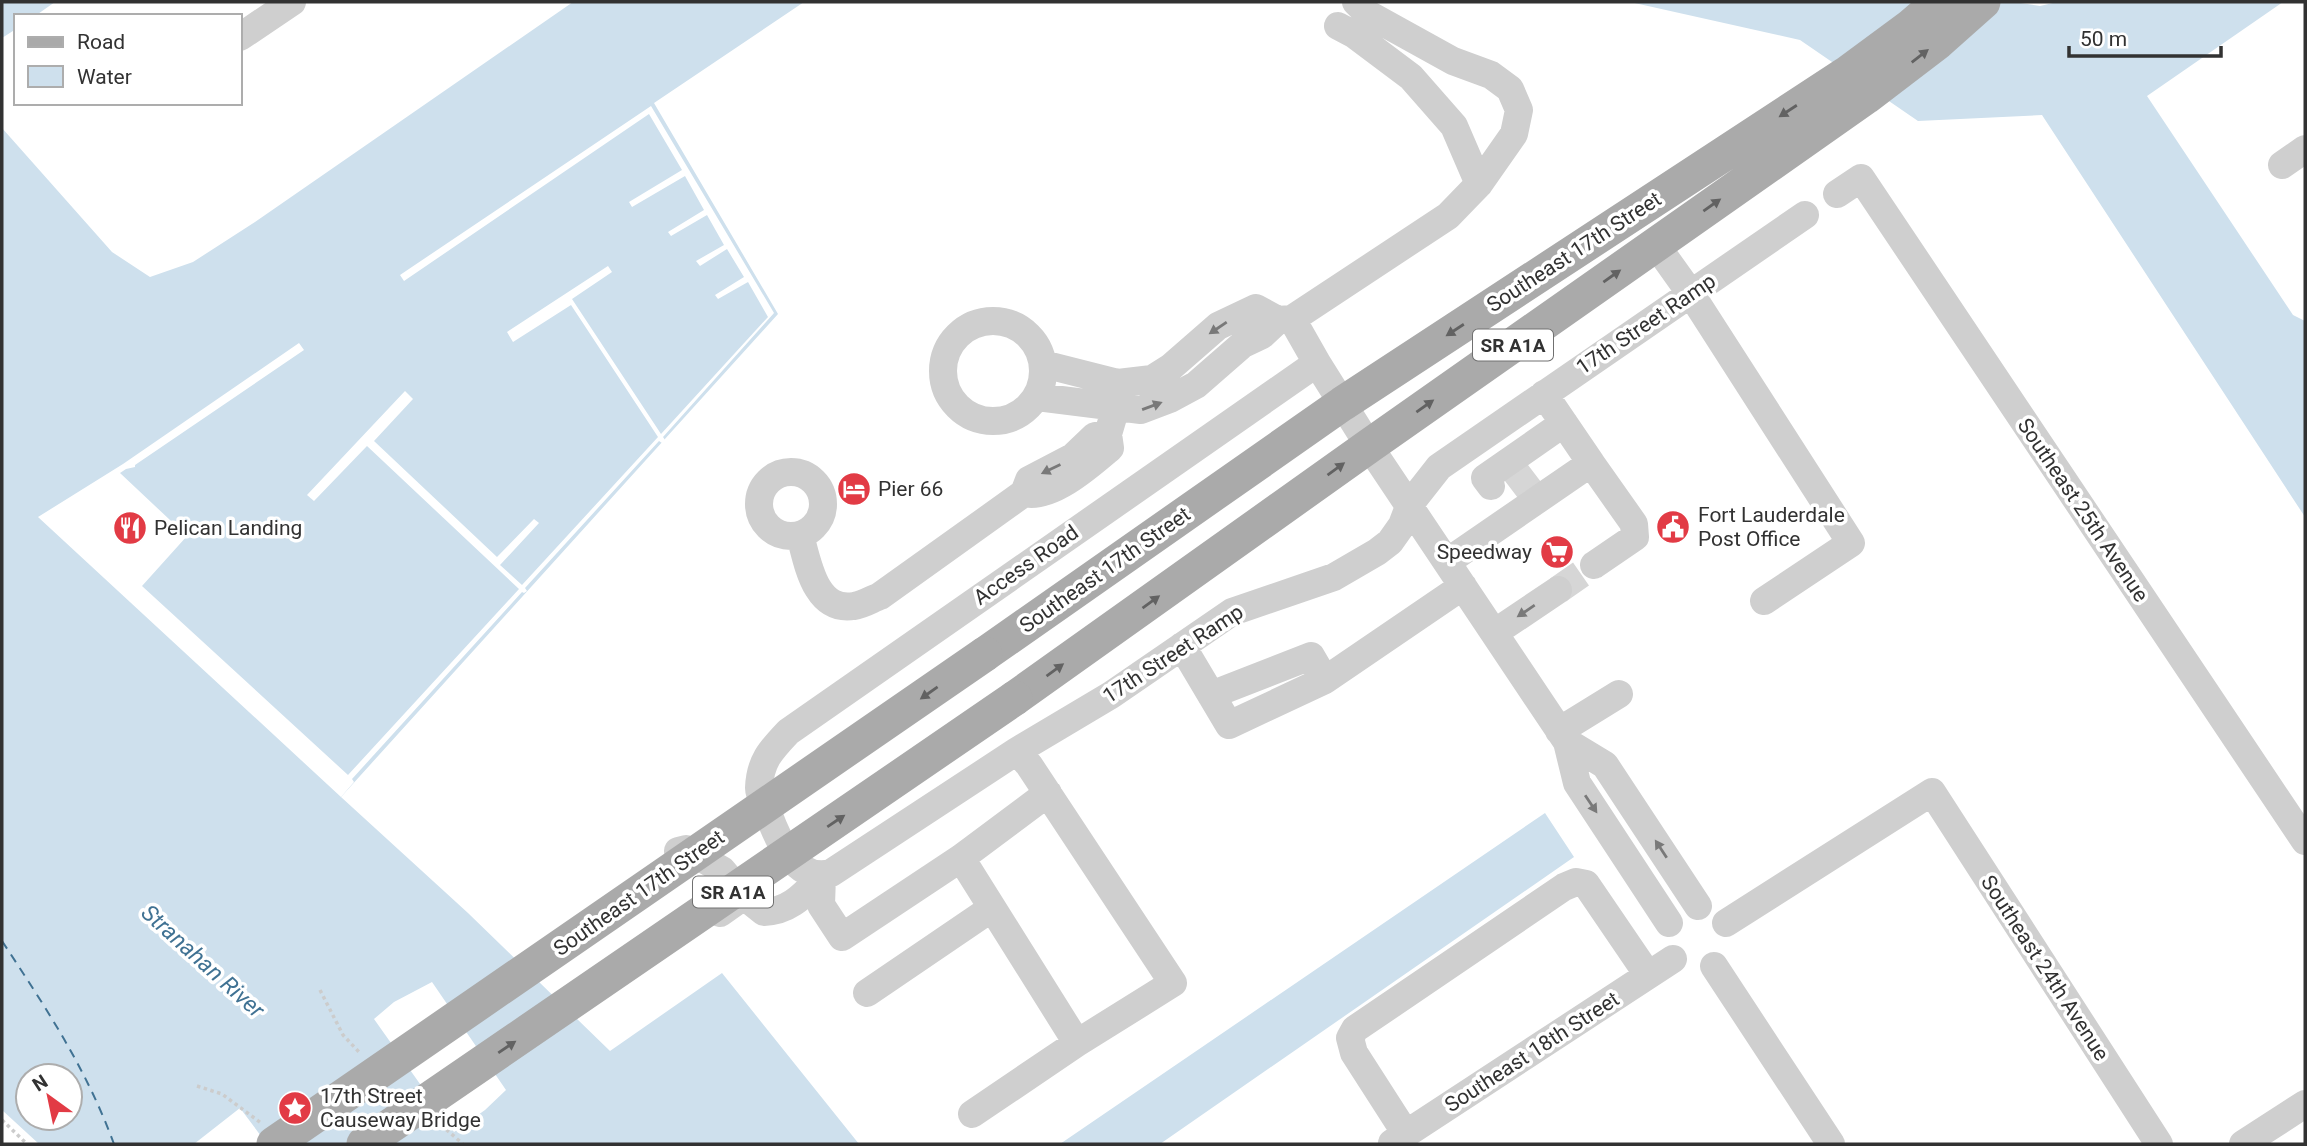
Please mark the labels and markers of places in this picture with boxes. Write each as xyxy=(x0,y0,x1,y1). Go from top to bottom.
hotel icon: Pier 66 xyxy=(835,470,873,508)
place label: Pier 66 xyxy=(878,477,943,501)
place label: Fort Lauderdale Post Office xyxy=(1698,503,1845,551)
public building icon: Fort Lauderdale Post Office xyxy=(1654,508,1692,546)
restaurant icon: Pelican Landing xyxy=(111,509,149,547)
place label: Pelican Landing xyxy=(154,516,302,540)
supermarket icon: Speedway xyxy=(1538,533,1576,571)
place label: Speedway xyxy=(1437,540,1532,564)
place label: 17th Street Causeway Bridge xyxy=(320,1084,481,1132)
place icon: 17th Street Causeway Bridge xyxy=(276,1089,314,1127)

